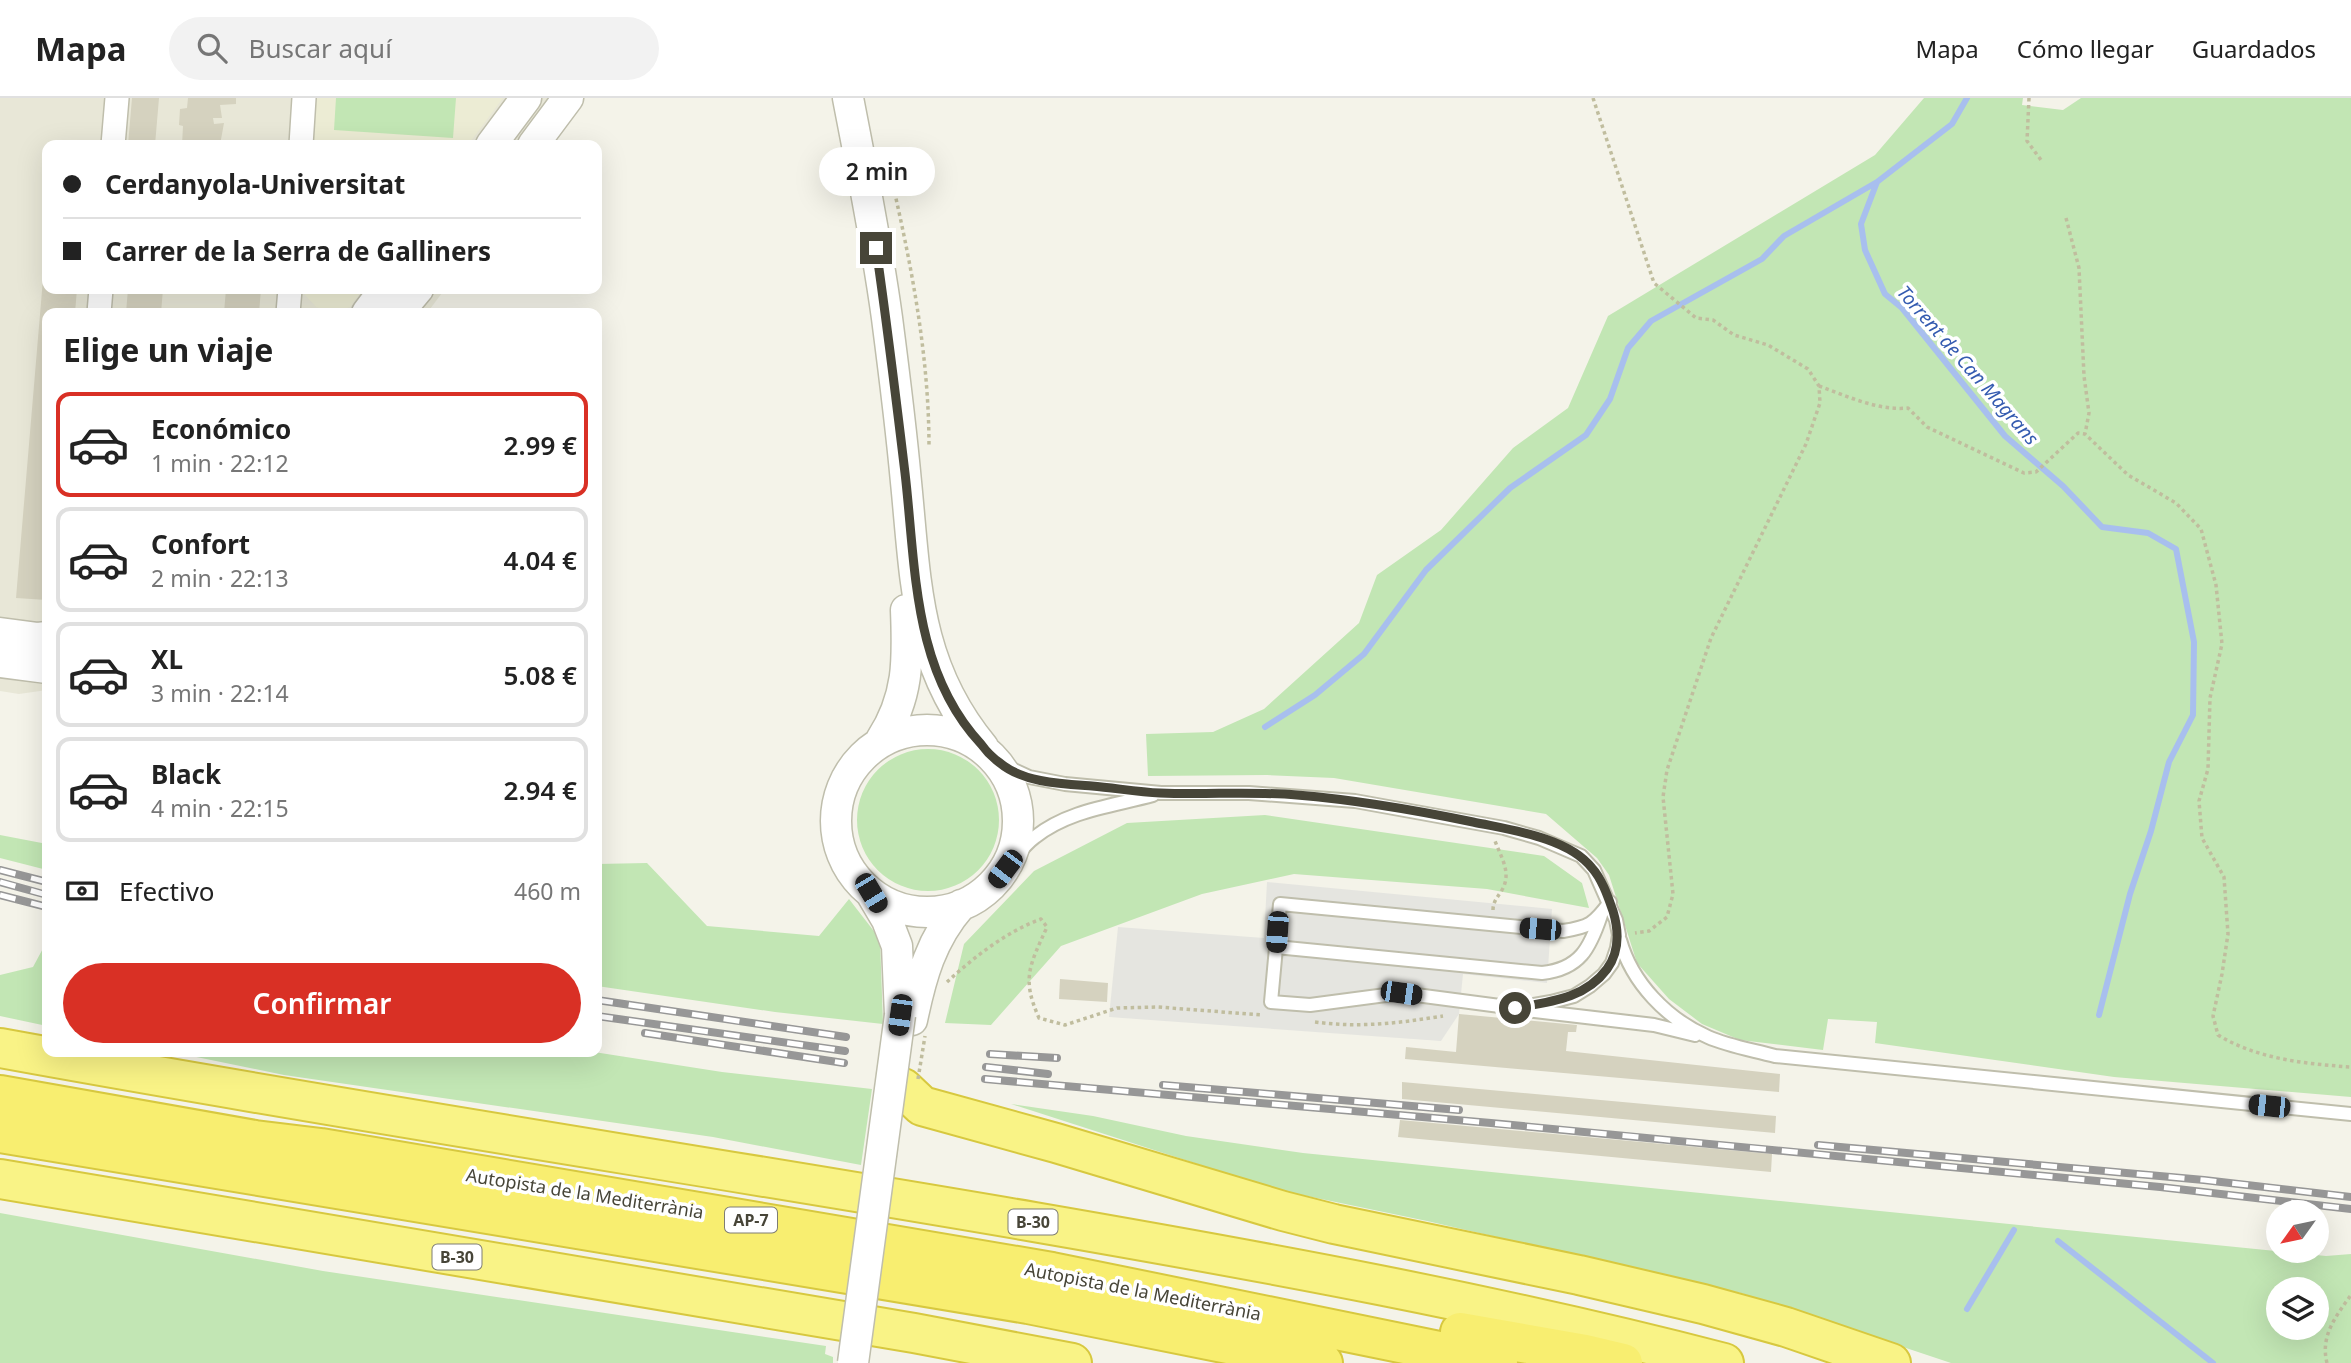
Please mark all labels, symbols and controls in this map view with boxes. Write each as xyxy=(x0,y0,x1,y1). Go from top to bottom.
search box xyxy=(169,17,659,80)
text: Mapa xyxy=(35,26,127,71)
icon: search xyxy=(193,29,231,67)
text: Buscar aquí xyxy=(249,30,392,66)
text: Mapa xyxy=(1915,32,1979,65)
text: Cómo llegar xyxy=(2017,32,2154,65)
text: Guardados xyxy=(2192,32,2316,65)
callout: 2 min xyxy=(818,146,934,195)
text: 2 min xyxy=(846,155,908,187)
text: Cerdanyola-Universitat xyxy=(105,166,405,202)
route end xyxy=(860,232,892,264)
text: Carrer de la Serra de Galliners xyxy=(105,233,491,269)
water label: Torrent de Can Magrans xyxy=(1891,280,2045,450)
text: Elige un viaje xyxy=(63,328,273,371)
text: Económico xyxy=(151,411,291,447)
icon: car xyxy=(67,413,130,476)
text: 2.99 € xyxy=(504,427,577,463)
text: 1 min · 22:12 xyxy=(151,447,289,479)
text: Confort xyxy=(151,526,250,562)
icon: car xyxy=(67,528,130,591)
text: 4.04 € xyxy=(504,542,577,578)
text: 2 min · 22:13 xyxy=(151,562,289,594)
text: XL xyxy=(151,641,183,677)
icon: car xyxy=(67,643,130,706)
text: 5.08 € xyxy=(504,657,577,693)
text: 3 min · 22:14 xyxy=(151,677,289,709)
text: Black xyxy=(151,756,221,792)
icon: car xyxy=(67,758,130,821)
text: 2.94 € xyxy=(504,772,577,808)
text: 4 min · 22:15 xyxy=(151,792,289,824)
car xyxy=(984,846,1027,892)
car xyxy=(852,870,891,916)
icon: cash xyxy=(63,872,101,910)
text: Efectivo xyxy=(119,873,215,909)
text: 460 m xyxy=(514,875,581,907)
car xyxy=(1266,910,1289,954)
car xyxy=(1519,917,1562,941)
button: Confirmar xyxy=(63,963,581,1043)
car xyxy=(1379,980,1424,1006)
route start xyxy=(1499,992,1531,1024)
car xyxy=(887,993,914,1037)
car xyxy=(2248,1093,2291,1119)
street label: Autopista de la Mediterrània xyxy=(464,1162,706,1224)
north arrow xyxy=(2266,1200,2329,1264)
map controls xyxy=(2266,1200,2329,1340)
road number: AP-7 xyxy=(725,1208,777,1232)
road number: B-30 xyxy=(1009,1210,1058,1234)
road number: B-30 xyxy=(433,1245,482,1270)
street label: Autopista de la Mediterrània xyxy=(1023,1256,1263,1326)
button: layers xyxy=(2266,1277,2329,1340)

